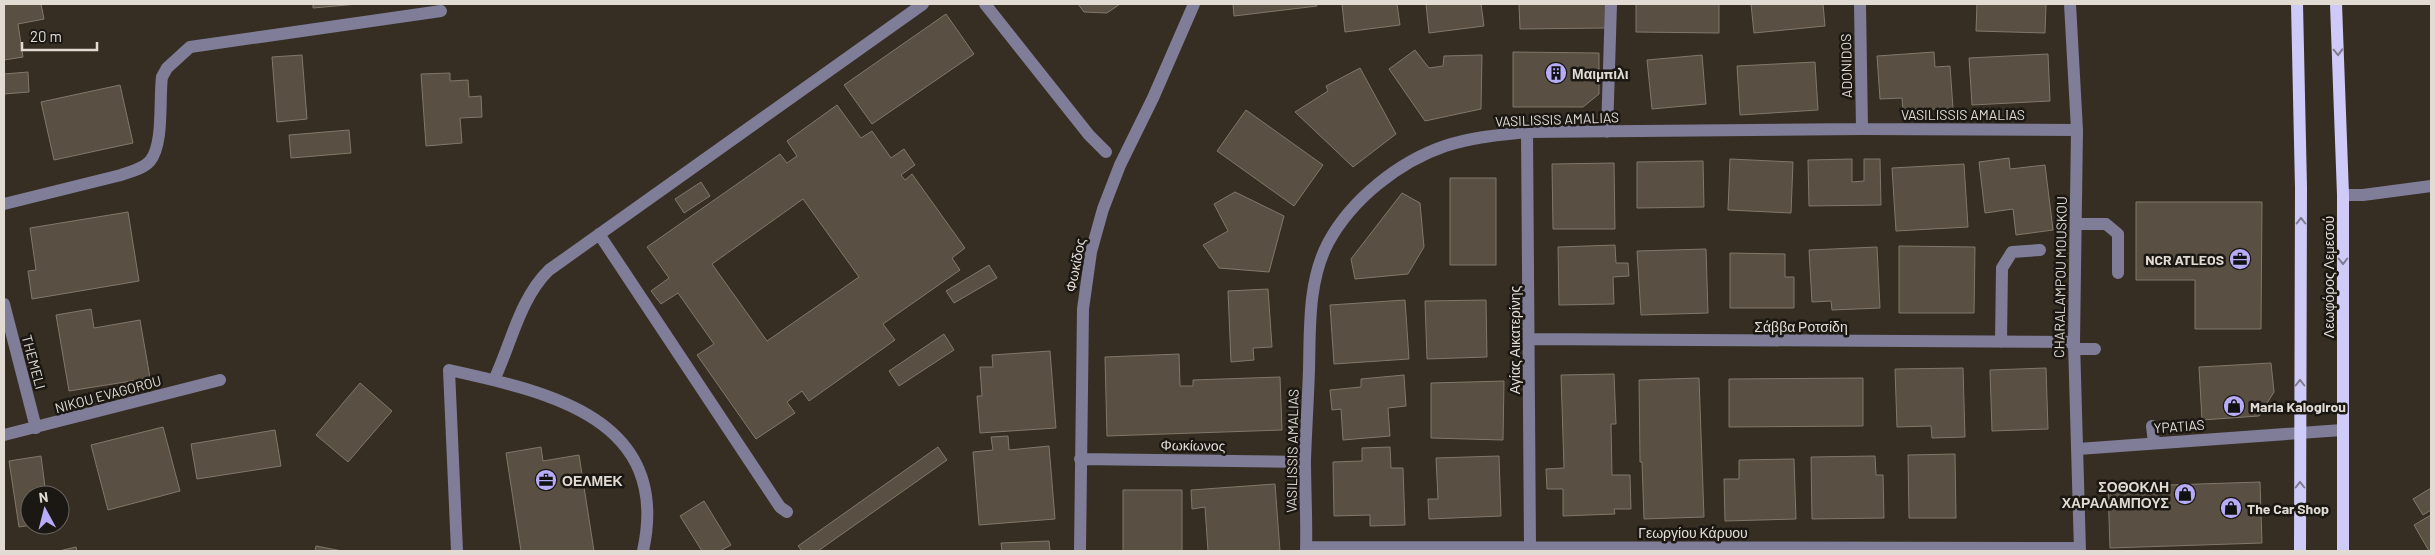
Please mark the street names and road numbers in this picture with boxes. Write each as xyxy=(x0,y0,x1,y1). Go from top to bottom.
street label: ADONIDOS xyxy=(1837,34,1855,98)
street label: VASILISSIS AMALIAS xyxy=(1901,106,2025,123)
street label: VASILISSIS AMALIAS xyxy=(1495,108,1619,130)
street label: CHARALAMPOU MOUSKOU xyxy=(2050,196,2070,358)
street label: Λεωφόρος Λεμεσού xyxy=(2320,216,2337,338)
street label: Φωκίδος xyxy=(1061,236,1089,293)
street label: Αγίας Αικατερίνης xyxy=(1506,285,1523,394)
street label: Σάββα Ροτσίδη xyxy=(1754,318,1848,335)
street label: THEMELI xyxy=(19,333,49,391)
street label: NIKOU EVAGOROU xyxy=(53,372,163,416)
street label: VASILISSIS AMALIAS xyxy=(1282,389,1302,513)
street label: YPATIAS xyxy=(2153,416,2205,436)
street label: Φωκίωνος xyxy=(1161,436,1226,454)
street label: Γεωργίου Κάρυου xyxy=(1638,524,1748,541)

